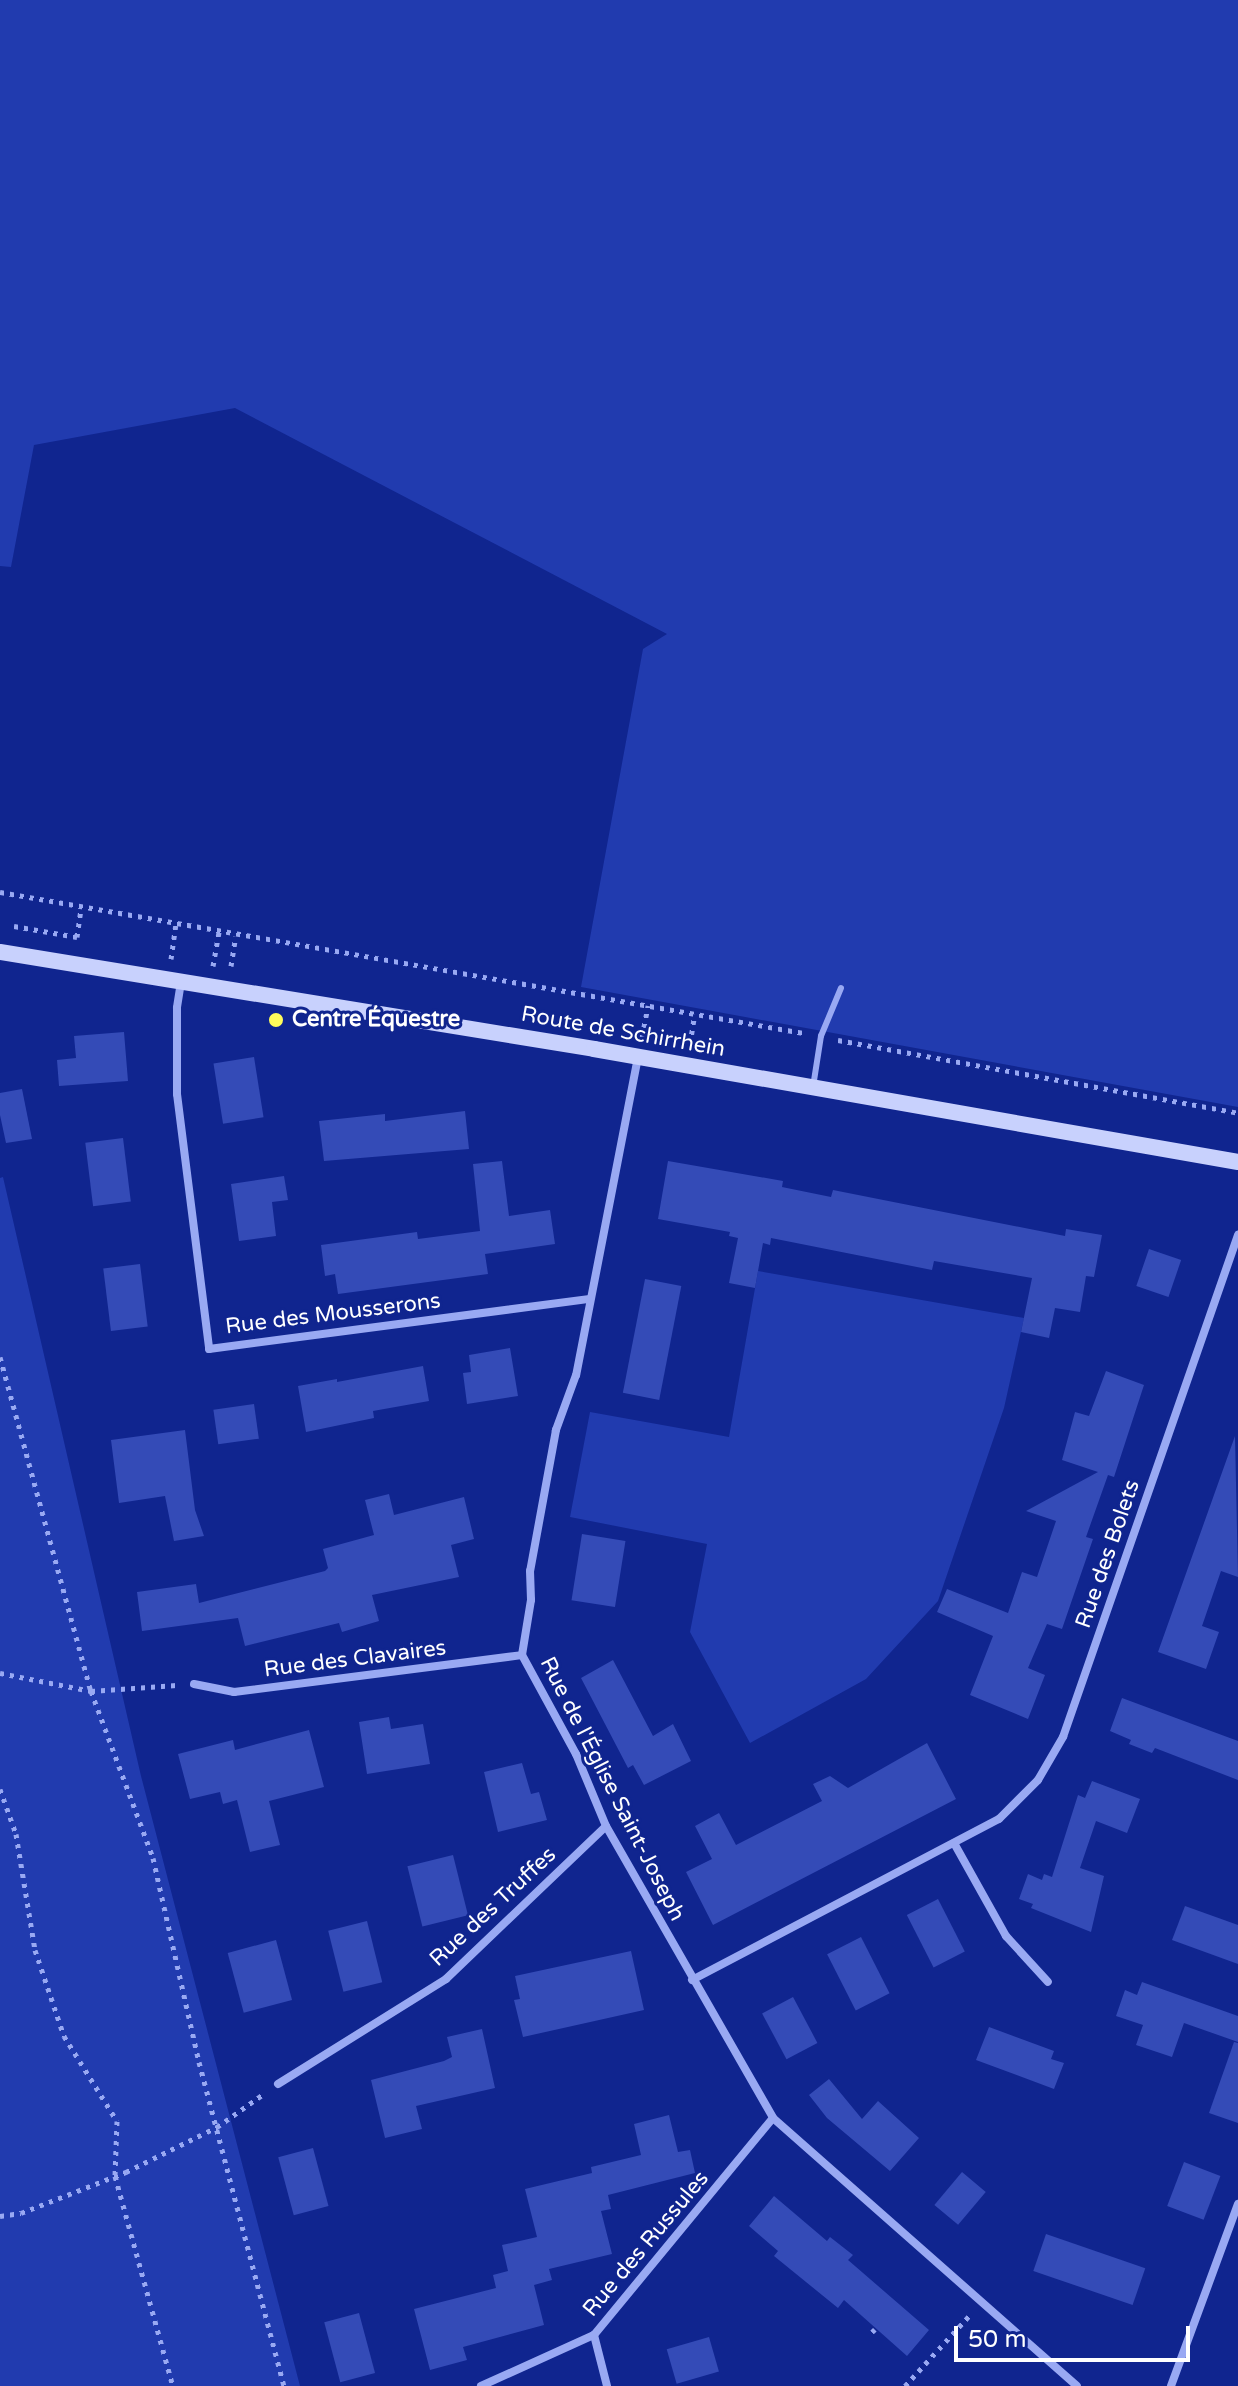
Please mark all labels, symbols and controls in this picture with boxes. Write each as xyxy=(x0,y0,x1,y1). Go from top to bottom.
street label: Route de Schirrhein xyxy=(519,1001,727,1063)
place label: Centre Équestre xyxy=(292,1007,460,1033)
marker: Centre Équestre xyxy=(267,1011,285,1029)
street label: Rue des Mousserons xyxy=(224,1288,442,1340)
street label: Rue des Bolets xyxy=(1070,1476,1146,1632)
street label: Rue des Clavaires xyxy=(262,1635,448,1683)
street label: Rue de l'Église Saint-Joseph xyxy=(534,1653,690,1925)
street label: Rue des Truffes xyxy=(424,1842,562,1972)
street label: Rue des Russules xyxy=(577,2166,715,2322)
scale bar xyxy=(958,2310,1194,2360)
text: 50 m xyxy=(968,2325,1026,2354)

